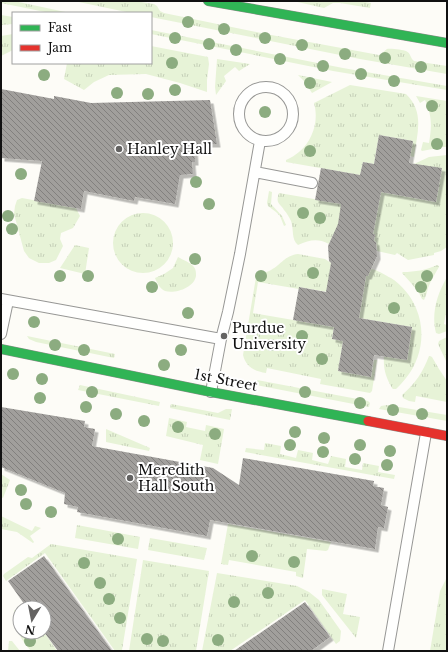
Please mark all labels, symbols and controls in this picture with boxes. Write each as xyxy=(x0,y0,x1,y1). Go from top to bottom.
legend xyxy=(12,12,152,64)
text: Fast xyxy=(48,20,73,35)
text: Jam xyxy=(46,40,72,55)
place label: Hanley Hall xyxy=(127,140,213,158)
marker: Hanley Hall xyxy=(114,144,124,154)
place label: Purdue University xyxy=(232,319,306,353)
marker: Purdue University xyxy=(219,331,229,341)
street label: 1st Street xyxy=(193,365,260,395)
place label: Meredith Hall South xyxy=(138,461,215,495)
marker: Meredith Hall South xyxy=(125,473,135,483)
north arrow xyxy=(12,600,52,640)
text: N xyxy=(23,622,37,638)

